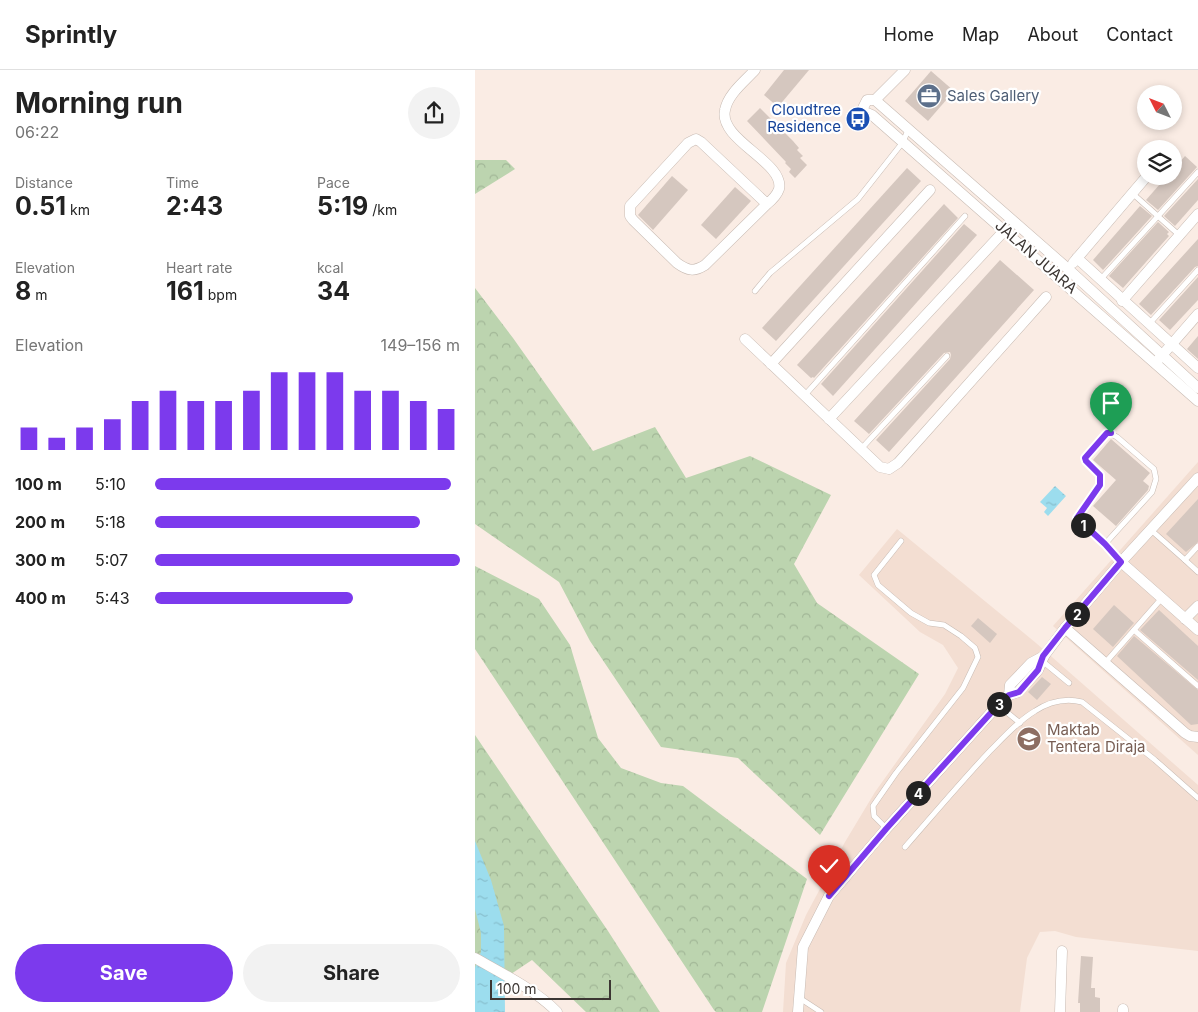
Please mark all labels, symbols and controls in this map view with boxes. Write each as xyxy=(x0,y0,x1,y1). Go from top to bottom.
text: Sprintly xyxy=(25,20,117,49)
text: Home xyxy=(884,24,934,45)
text: Map xyxy=(962,24,999,45)
text: About xyxy=(1027,24,1078,45)
text: Contact xyxy=(1106,24,1173,45)
office icon: Sales Gallery xyxy=(916,83,942,109)
north arrow xyxy=(1137,85,1183,130)
map controls xyxy=(1137,85,1182,185)
text: Morning run xyxy=(15,86,183,120)
place label: Sales Gallery xyxy=(947,86,1040,105)
button: share xyxy=(408,87,460,139)
place label: Cloudtree Residence xyxy=(767,100,841,136)
bus stop icon: Cloudtree Residence xyxy=(845,106,871,132)
text: 06:22 xyxy=(15,122,59,142)
button: layers xyxy=(1137,140,1182,185)
text: Distance xyxy=(15,174,73,191)
text: Time xyxy=(166,174,199,191)
text: Pace xyxy=(317,174,350,191)
text: 0.51 xyxy=(15,191,66,221)
text: 2:43 xyxy=(166,191,223,221)
text: 5:19 xyxy=(317,191,368,221)
text: km xyxy=(66,201,90,218)
text: /km xyxy=(368,201,397,218)
street label: JALAN JUARA xyxy=(991,216,1081,298)
text: Elevation xyxy=(15,259,75,276)
text: Heart rate xyxy=(166,259,232,276)
text: kcal xyxy=(317,259,344,276)
text: 8 xyxy=(15,276,31,306)
text: 161 xyxy=(166,276,204,306)
text: 34 xyxy=(317,276,350,306)
text: m xyxy=(31,286,47,303)
text: bpm xyxy=(204,286,237,303)
text: Elevation xyxy=(15,335,84,355)
text: 149–156 m xyxy=(381,335,460,355)
pin xyxy=(1090,382,1132,433)
icon: arrive xyxy=(1097,389,1125,417)
text: 100 m xyxy=(15,474,62,494)
text: 5:10 xyxy=(95,474,126,494)
text: 200 m xyxy=(15,512,65,532)
text: 5:18 xyxy=(95,512,126,532)
pin: 1 xyxy=(1071,512,1095,538)
text: 1 xyxy=(1080,517,1087,534)
text: 300 m xyxy=(15,550,65,570)
text: 5:07 xyxy=(95,550,128,570)
text: 400 m xyxy=(15,588,66,608)
text: 5:43 xyxy=(95,588,130,608)
pin: 2 xyxy=(1065,602,1089,626)
text: 2 xyxy=(1073,606,1082,623)
pin: 3 xyxy=(987,692,1011,716)
text: 3 xyxy=(995,696,1004,713)
place label: Maktab Tentera Diraja xyxy=(1047,720,1146,756)
school or university icon: Maktab Tentera Diraja xyxy=(1016,726,1042,752)
pin: 4 xyxy=(905,780,931,806)
text: 4 xyxy=(914,785,923,802)
pin xyxy=(808,845,850,896)
icon: check xyxy=(815,852,843,880)
button: Save xyxy=(15,944,233,1002)
button: Share xyxy=(243,944,460,1002)
scale bar xyxy=(490,977,611,1000)
text: 100 m xyxy=(497,980,537,997)

